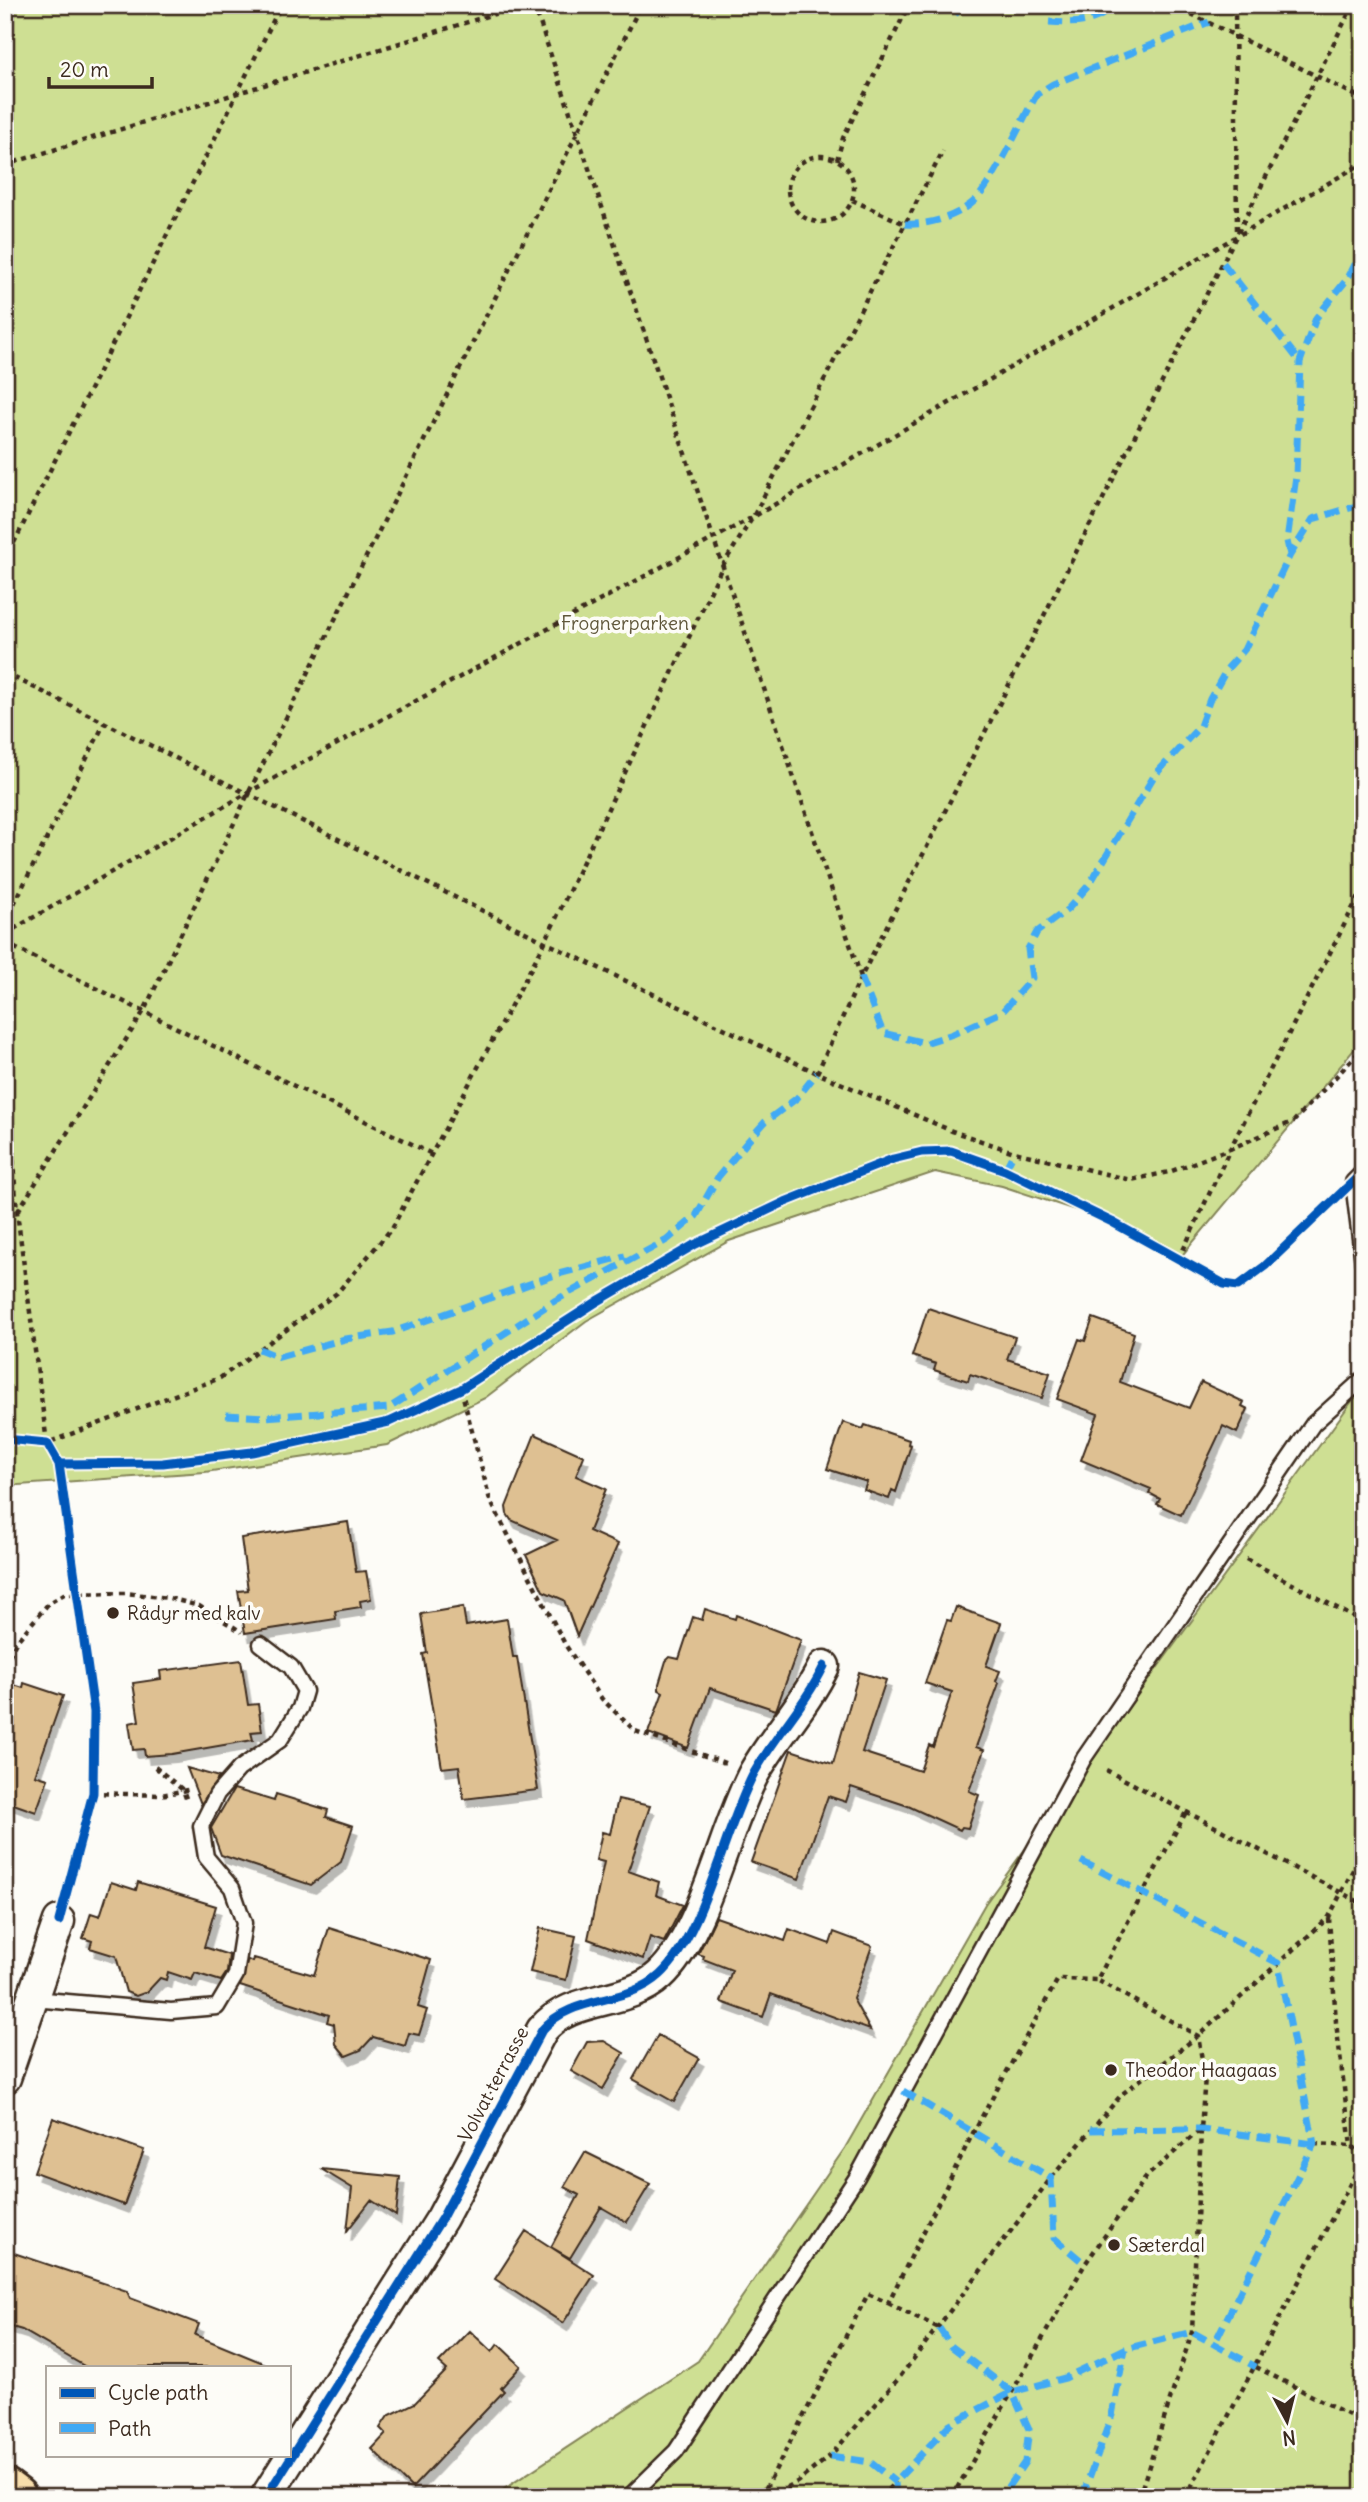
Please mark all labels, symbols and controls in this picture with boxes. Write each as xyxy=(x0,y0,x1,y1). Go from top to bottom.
scale bar xyxy=(49,46,152,90)
text: 20 m xyxy=(60,56,109,83)
park label: Frognerparken xyxy=(561,611,689,635)
place label: Rådyr med kalv xyxy=(127,1601,260,1625)
marker: Rådyr med kalv xyxy=(105,1605,121,1621)
street label: Volvat terrasse xyxy=(453,2022,533,2146)
place label: Theodor Haagaas xyxy=(1125,2058,1277,2082)
marker: Theodor Haagaas xyxy=(1103,2062,1119,2078)
place label: Sæterdal xyxy=(1128,2233,1205,2257)
marker: Sæterdal xyxy=(1106,2237,1122,2253)
legend xyxy=(46,2366,290,2456)
text: Cycle path xyxy=(108,2379,208,2406)
north arrow xyxy=(1252,2386,1322,2456)
text: Path xyxy=(108,2415,151,2442)
text: N xyxy=(1281,2425,1297,2451)

